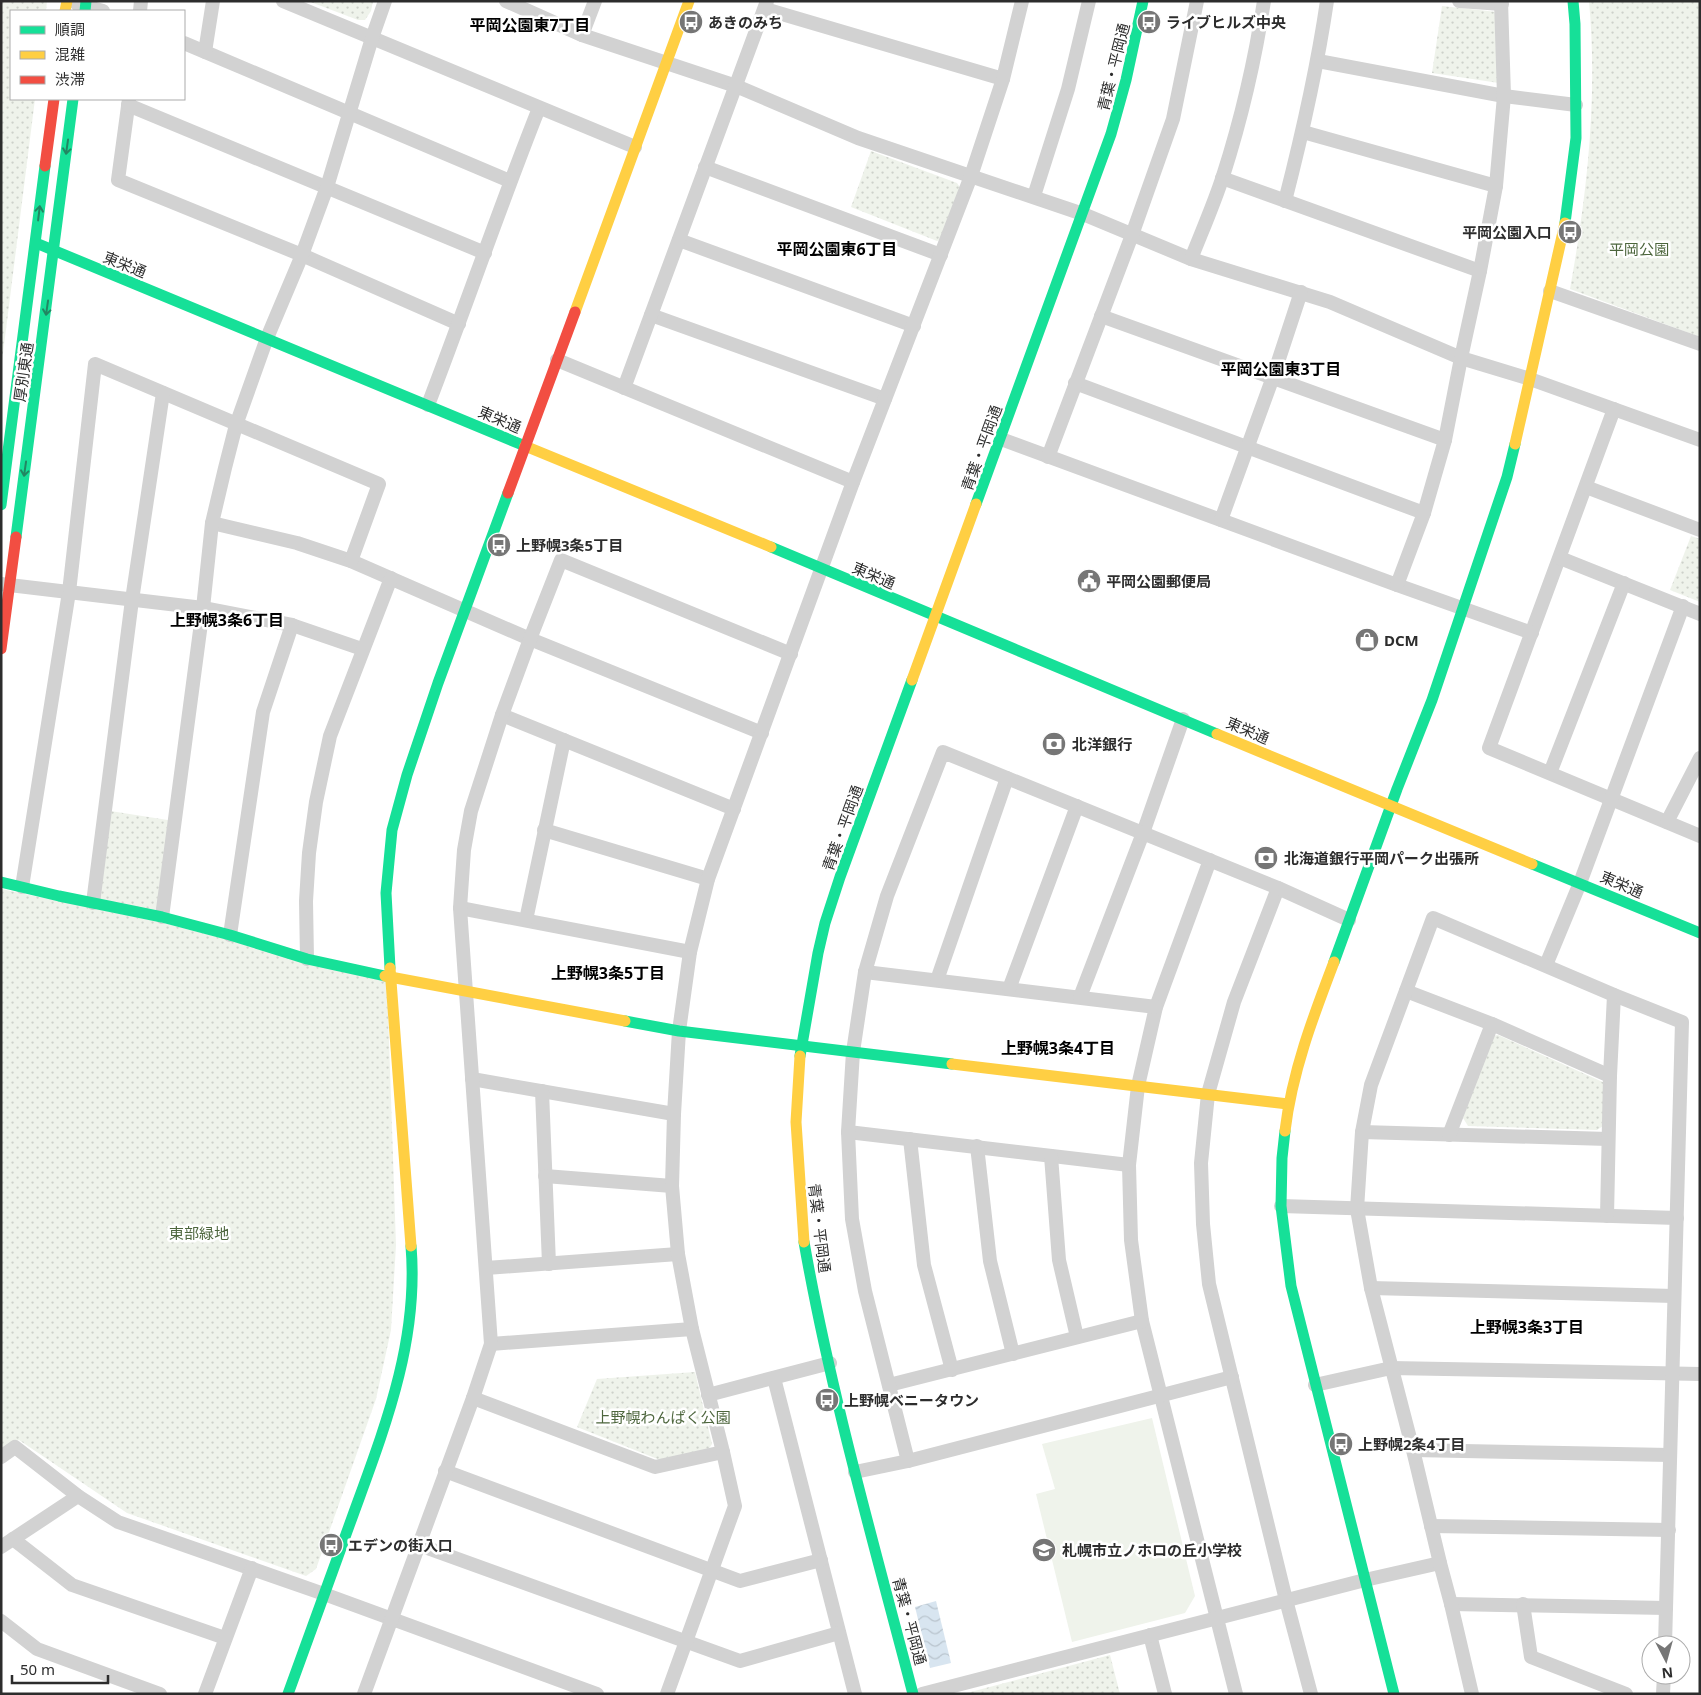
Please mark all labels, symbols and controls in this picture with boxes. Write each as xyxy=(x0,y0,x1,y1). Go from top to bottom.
bus stop icon: あきのみち xyxy=(678,9,704,35)
bus stop icon: ライブヒルズ中央 xyxy=(1136,9,1162,35)
legend xyxy=(10,10,185,100)
place label: あきのみち xyxy=(708,12,783,32)
place label: ライブヒルズ中央 xyxy=(1166,12,1286,32)
district label: 平岡公園東7丁目 xyxy=(469,14,591,36)
text: 順調 xyxy=(55,19,85,39)
street label: 青葉・平岡通 xyxy=(1092,21,1134,113)
text: 混雑 xyxy=(55,44,85,64)
text: 渋滞 xyxy=(55,69,85,89)
one-way arrow xyxy=(62,139,72,155)
one-way arrow xyxy=(34,206,44,222)
bus stop icon: 平岡公園入口 xyxy=(1557,219,1583,245)
place label: 平岡公園入口 xyxy=(1462,222,1552,242)
district label: 平岡公園東6丁目 xyxy=(776,238,898,260)
park label: 平岡公園 xyxy=(1609,239,1669,259)
street label: 東栄通 xyxy=(100,246,150,282)
one-way arrow xyxy=(41,300,51,316)
street label: 厚別東通 xyxy=(9,341,37,403)
district label: 平岡公園東3丁目 xyxy=(1220,358,1342,380)
street label: 東栄通 xyxy=(475,401,525,437)
street label: 青葉・平岡通 xyxy=(956,402,1006,494)
one-way arrow xyxy=(20,461,30,477)
bus stop icon: 上野幌3条5丁目 xyxy=(486,532,512,558)
place label: 上野幌3条5丁目 xyxy=(516,535,623,555)
street label: 東栄通 xyxy=(849,557,899,593)
public building icon: 平岡公園郵便局 xyxy=(1076,568,1102,594)
place label: 平岡公園郵便局 xyxy=(1106,571,1211,591)
district label: 上野幌3条6丁目 xyxy=(170,609,284,631)
shop icon: DCM xyxy=(1354,627,1380,653)
place label: DCM xyxy=(1384,630,1419,650)
street label: 東栄通 xyxy=(1223,712,1273,748)
bank icon: 北洋銀行 xyxy=(1041,731,1067,757)
place label: 北洋銀行 xyxy=(1072,734,1132,754)
street label: 青葉・平岡通 xyxy=(817,782,867,874)
bank icon: 北海道銀行平岡パーク出張所 xyxy=(1253,845,1279,871)
place label: 北海道銀行平岡パーク出張所 xyxy=(1284,848,1479,868)
street label: 東栄通 xyxy=(1597,866,1647,902)
district label: 上野幌3条5丁目 xyxy=(551,962,665,984)
district label: 上野幌3条4丁目 xyxy=(1001,1037,1115,1059)
street label: 青葉・平岡通 xyxy=(805,1182,835,1274)
park label: 東部緑地 xyxy=(169,1223,229,1243)
district label: 上野幌3条3丁目 xyxy=(1470,1316,1584,1338)
bus stop icon: 上野幌ベニータウン xyxy=(814,1387,840,1413)
place label: 上野幌ベニータウン xyxy=(844,1390,979,1410)
park label: 上野幌わんぱく公園 xyxy=(595,1407,731,1427)
bus stop icon: 上野幌2条4丁目 xyxy=(1328,1431,1354,1457)
place label: 上野幌2条4丁目 xyxy=(1358,1434,1465,1454)
bus stop icon: エデンの街入口 xyxy=(318,1532,344,1558)
place label: エデンの街入口 xyxy=(348,1535,453,1555)
school or university icon: 札幌市立ノホロの丘小学校 xyxy=(1031,1537,1057,1563)
place label: 札幌市立ノホロの丘小学校 xyxy=(1062,1540,1242,1560)
street label: 青葉・平岡通 xyxy=(889,1575,931,1667)
north arrow xyxy=(1641,1635,1691,1685)
scale bar xyxy=(12,1652,109,1684)
text: 50 m xyxy=(20,1659,55,1679)
text: N xyxy=(1661,1663,1674,1683)

